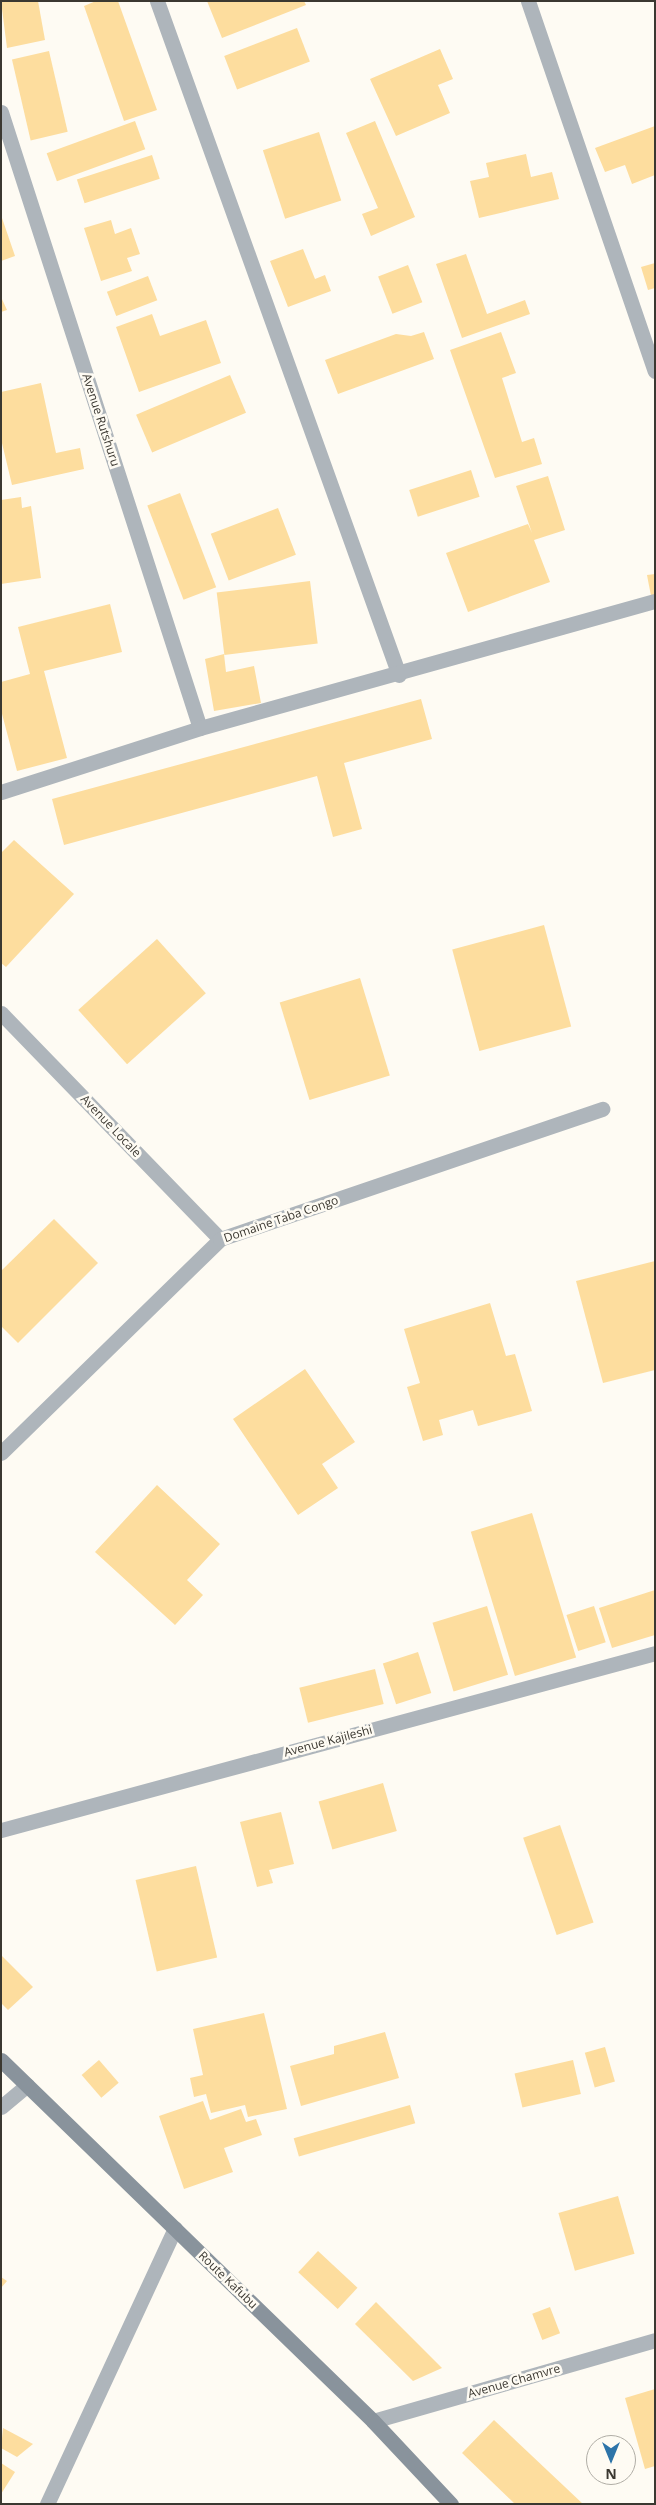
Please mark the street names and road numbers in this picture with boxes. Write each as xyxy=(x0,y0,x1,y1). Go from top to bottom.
street label: Avenue Rutshuru xyxy=(79,372,123,468)
street label: Avenue Locale xyxy=(78,1092,144,1160)
street label: Domaine Taba Congo xyxy=(222,1193,340,1245)
street label: Avenue Kajileshi xyxy=(282,1722,374,1760)
street label: Route Kafubu xyxy=(196,2248,260,2312)
street label: Avenue Chamvre xyxy=(466,2361,562,2401)

